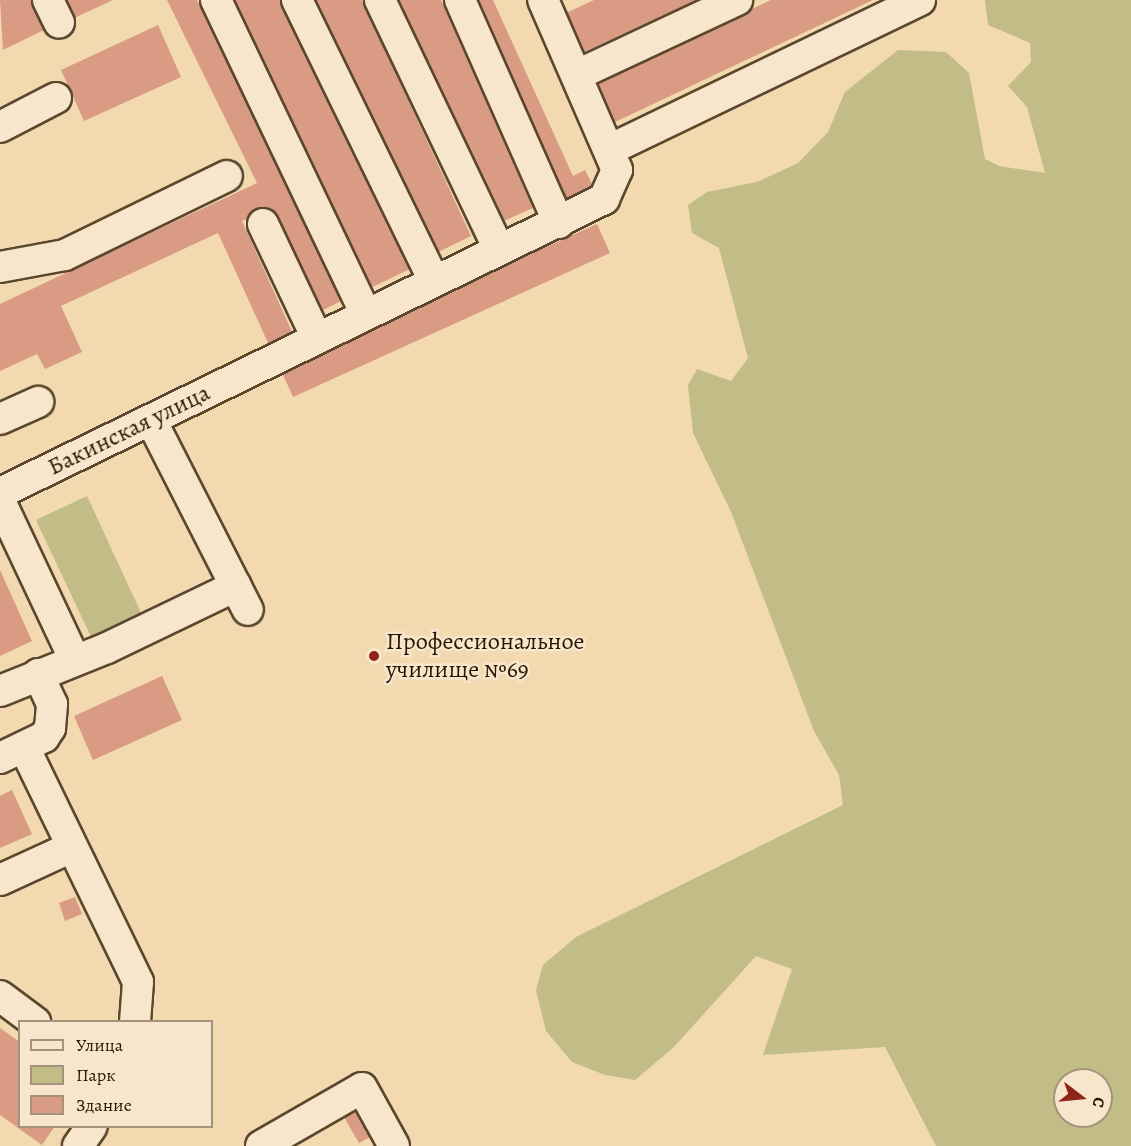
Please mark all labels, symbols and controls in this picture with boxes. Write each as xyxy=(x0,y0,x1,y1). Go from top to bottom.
street label: Бакинская улица xyxy=(43,378,215,482)
place label: Профессиональное училище №69 xyxy=(386,628,584,684)
marker: Профессиональное училище №69 xyxy=(367,649,381,663)
legend xyxy=(18,1020,213,1128)
text: Улица xyxy=(76,1033,123,1057)
text: Парк xyxy=(76,1063,116,1087)
north arrow xyxy=(1053,1068,1113,1128)
text: Здание xyxy=(76,1093,132,1117)
text: С xyxy=(1086,1095,1110,1110)

